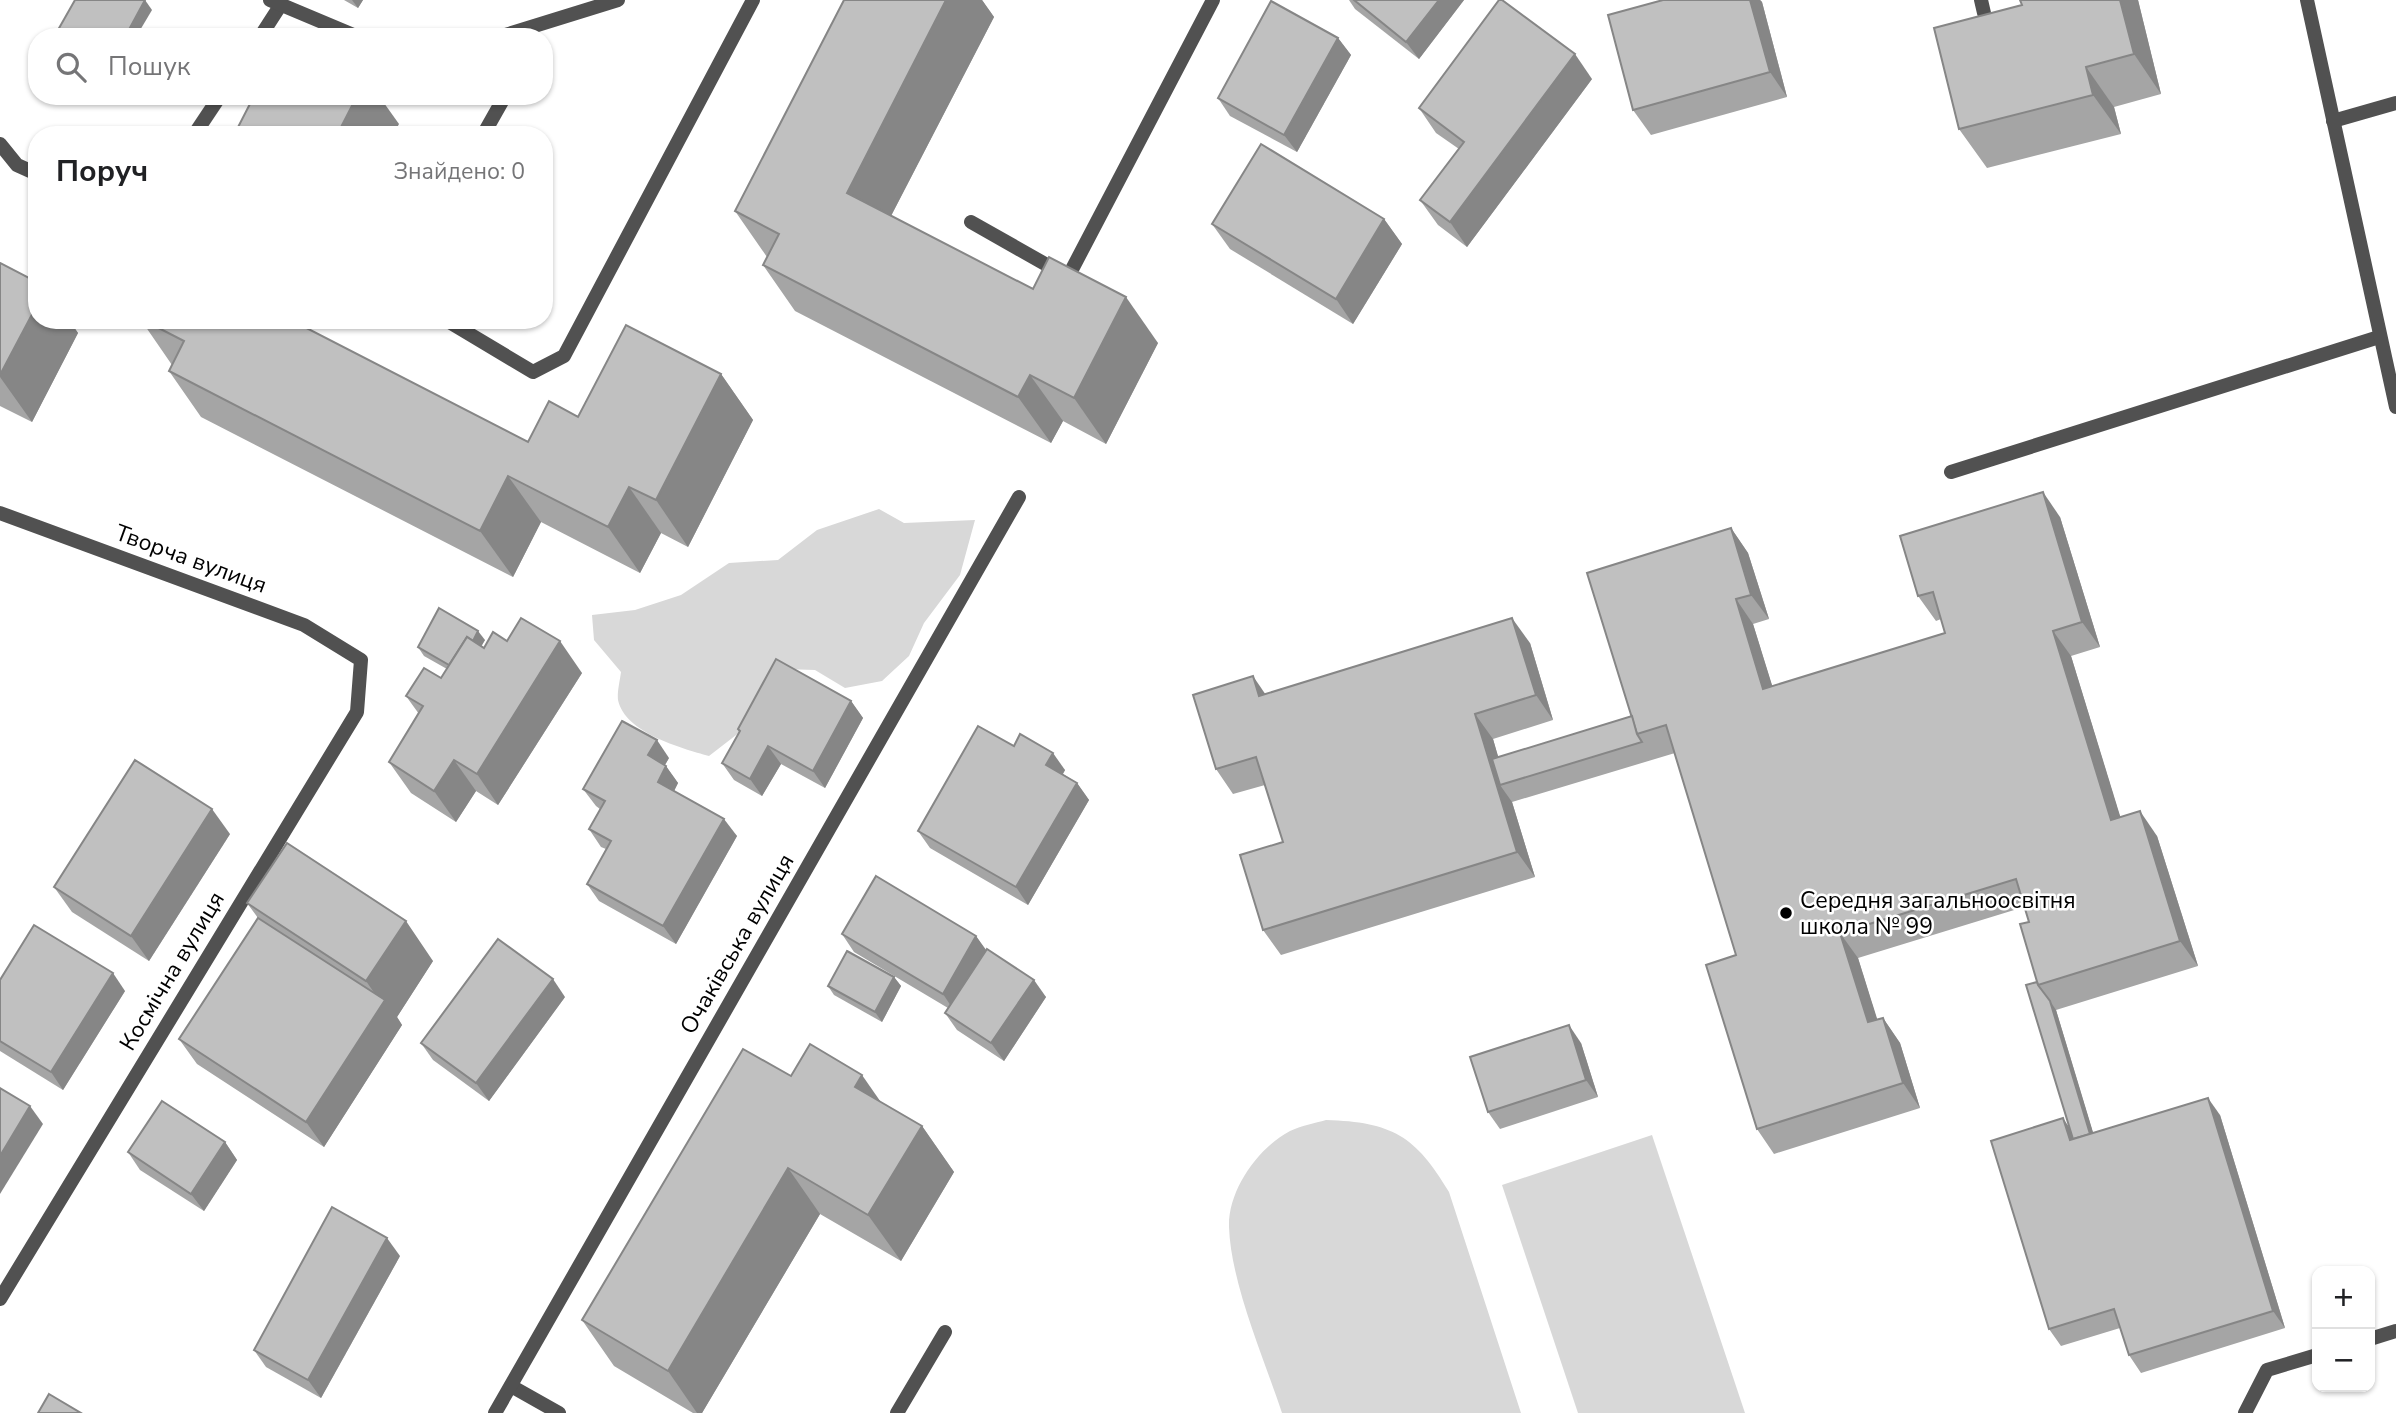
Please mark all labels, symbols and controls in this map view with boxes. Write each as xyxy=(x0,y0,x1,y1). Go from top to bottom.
search box xyxy=(28,28,553,105)
icon: search xyxy=(52,48,90,86)
text: Пошук xyxy=(108,49,190,84)
text: Поруч xyxy=(56,151,148,192)
text: Знайдено: 0 xyxy=(393,156,525,187)
street label: Творча вулиця xyxy=(111,517,271,601)
street label: Очаківська вулиця xyxy=(673,848,801,1040)
place label: Середня загальноосвітня школа № 99 xyxy=(1800,885,2076,942)
street label: Космічна вулиця xyxy=(112,886,232,1056)
marker: Середня загальноосвітня школа № 99 xyxy=(1778,905,1794,921)
map controls xyxy=(2312,1266,2375,1392)
button: + xyxy=(2312,1266,2375,1329)
button: − xyxy=(2312,1329,2375,1392)

